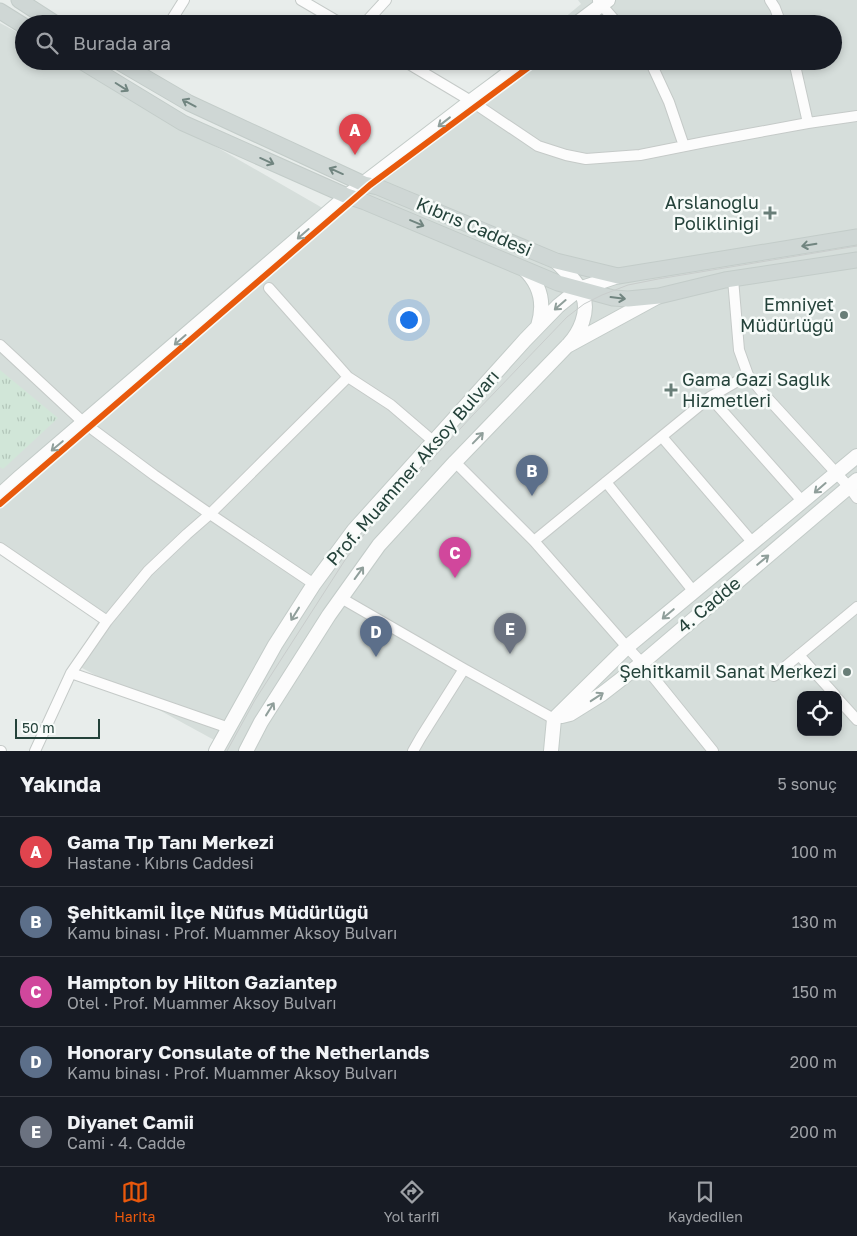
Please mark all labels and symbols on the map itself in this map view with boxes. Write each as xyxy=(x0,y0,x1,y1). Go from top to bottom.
one-way arrow xyxy=(115,82,129,92)
one-way arrow xyxy=(182,98,197,107)
pin: A xyxy=(339,114,371,155)
one-way arrow xyxy=(437,117,451,127)
one-way arrow xyxy=(259,156,274,166)
one-way arrow xyxy=(329,166,344,176)
place label: Arslanoglu Poliklinigi xyxy=(665,191,759,234)
street label: Kıbrıs Caddesi xyxy=(413,192,536,260)
marker: Arslanoglu Poliklinigi xyxy=(763,206,777,220)
one-way arrow xyxy=(409,220,424,229)
one-way arrow xyxy=(297,228,310,240)
one-way arrow xyxy=(801,240,817,250)
one-way arrow xyxy=(609,293,625,303)
place label: Emniyet Müdürlüğü xyxy=(740,293,834,336)
one-way arrow xyxy=(553,299,566,311)
your location xyxy=(396,307,422,333)
marker: Emniyet Müdürlüğü xyxy=(838,309,850,321)
one-way arrow xyxy=(174,334,187,345)
street label: Prof. Muammer Aksoy Bulvarı xyxy=(321,365,503,570)
place label: Gama Gazi Saglık Hizmetleri xyxy=(682,368,830,411)
marker: Gama Gazi Saglık Hizmetleri xyxy=(664,383,678,397)
one-way arrow xyxy=(472,432,484,444)
one-way arrow xyxy=(50,440,63,451)
pin: B xyxy=(516,455,548,496)
one-way arrow xyxy=(813,482,826,493)
pin: C xyxy=(439,537,471,578)
one-way arrow xyxy=(756,554,769,566)
one-way arrow xyxy=(354,566,364,580)
street label: 4. Cadde xyxy=(672,571,744,637)
one-way arrow xyxy=(290,606,300,620)
one-way arrow xyxy=(661,608,674,619)
pin: E xyxy=(494,613,526,654)
pin: D xyxy=(360,616,392,657)
place label: Şehitkamil Sanat Merkezi xyxy=(619,660,837,682)
marker: Şehitkamil Sanat Merkezi xyxy=(841,666,853,678)
one-way arrow xyxy=(590,692,604,702)
one-way arrow xyxy=(265,702,275,716)
scale bar xyxy=(15,716,100,739)

